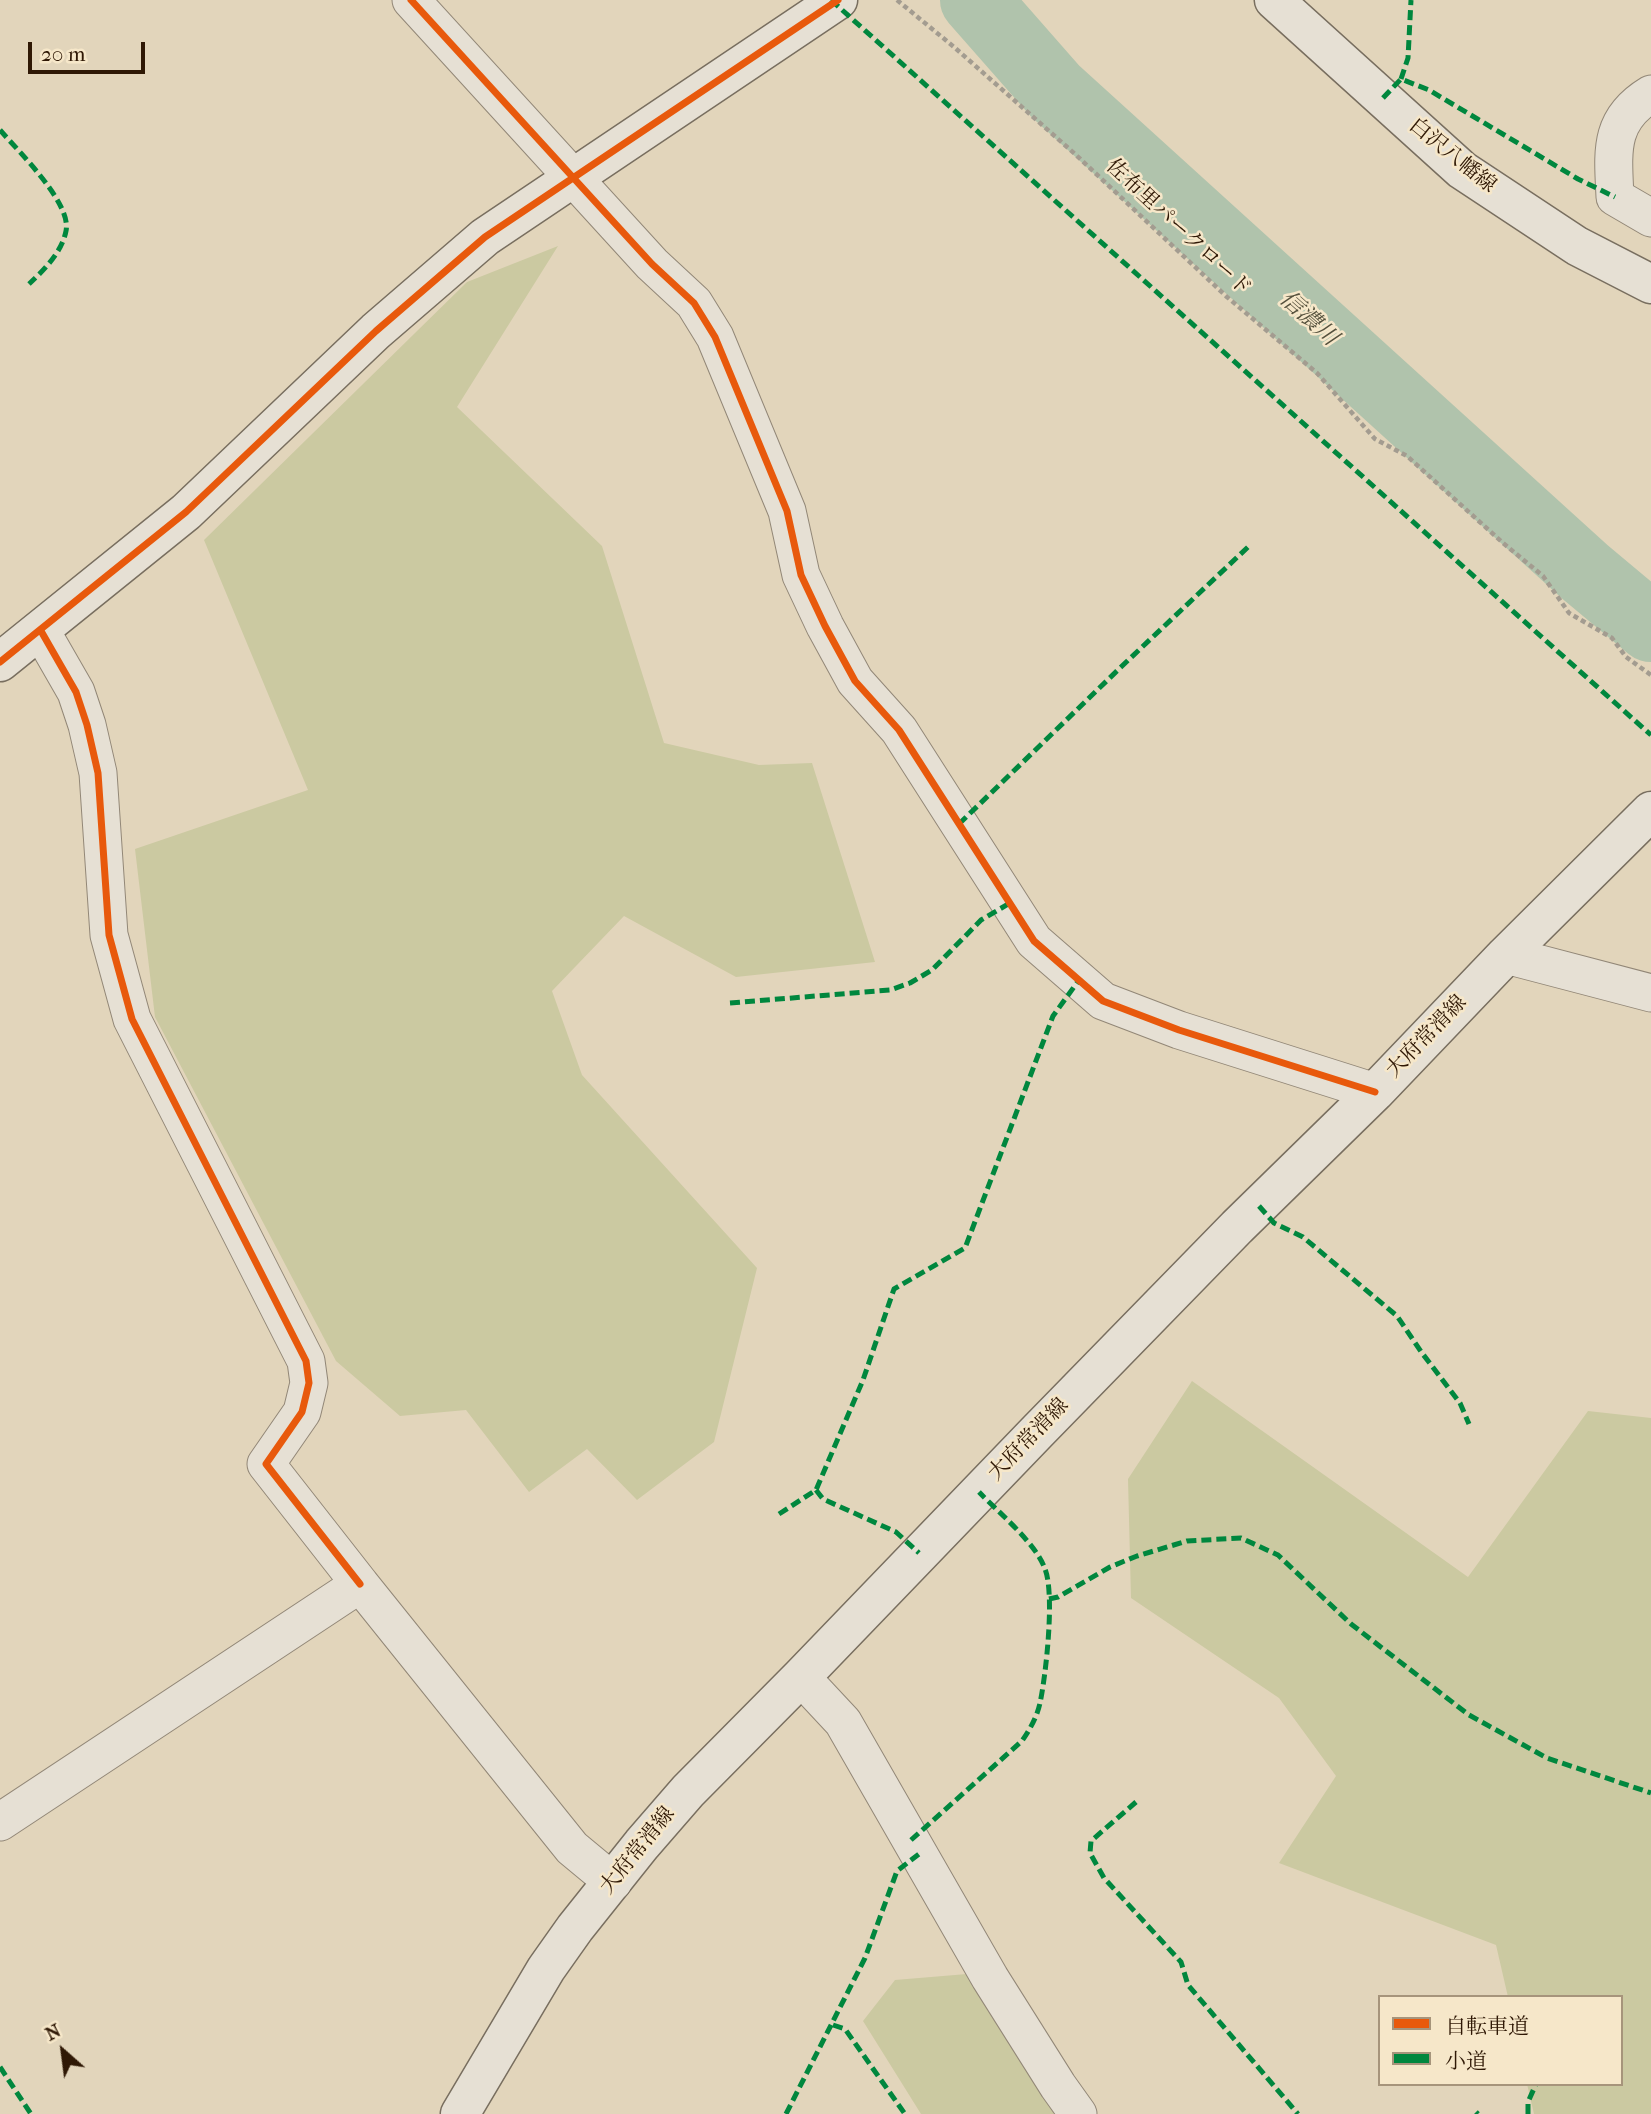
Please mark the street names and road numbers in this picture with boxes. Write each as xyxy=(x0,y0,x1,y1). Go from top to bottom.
street label: 白沢八幡線 xyxy=(1403,113,1501,199)
street label: 佐布里パークロード xyxy=(1100,154,1256,302)
street label: 大府常滑線 xyxy=(1381,990,1473,1084)
street label: 大府常滑線 xyxy=(983,1393,1075,1487)
street label: 大府常滑線 xyxy=(595,1802,681,1900)

